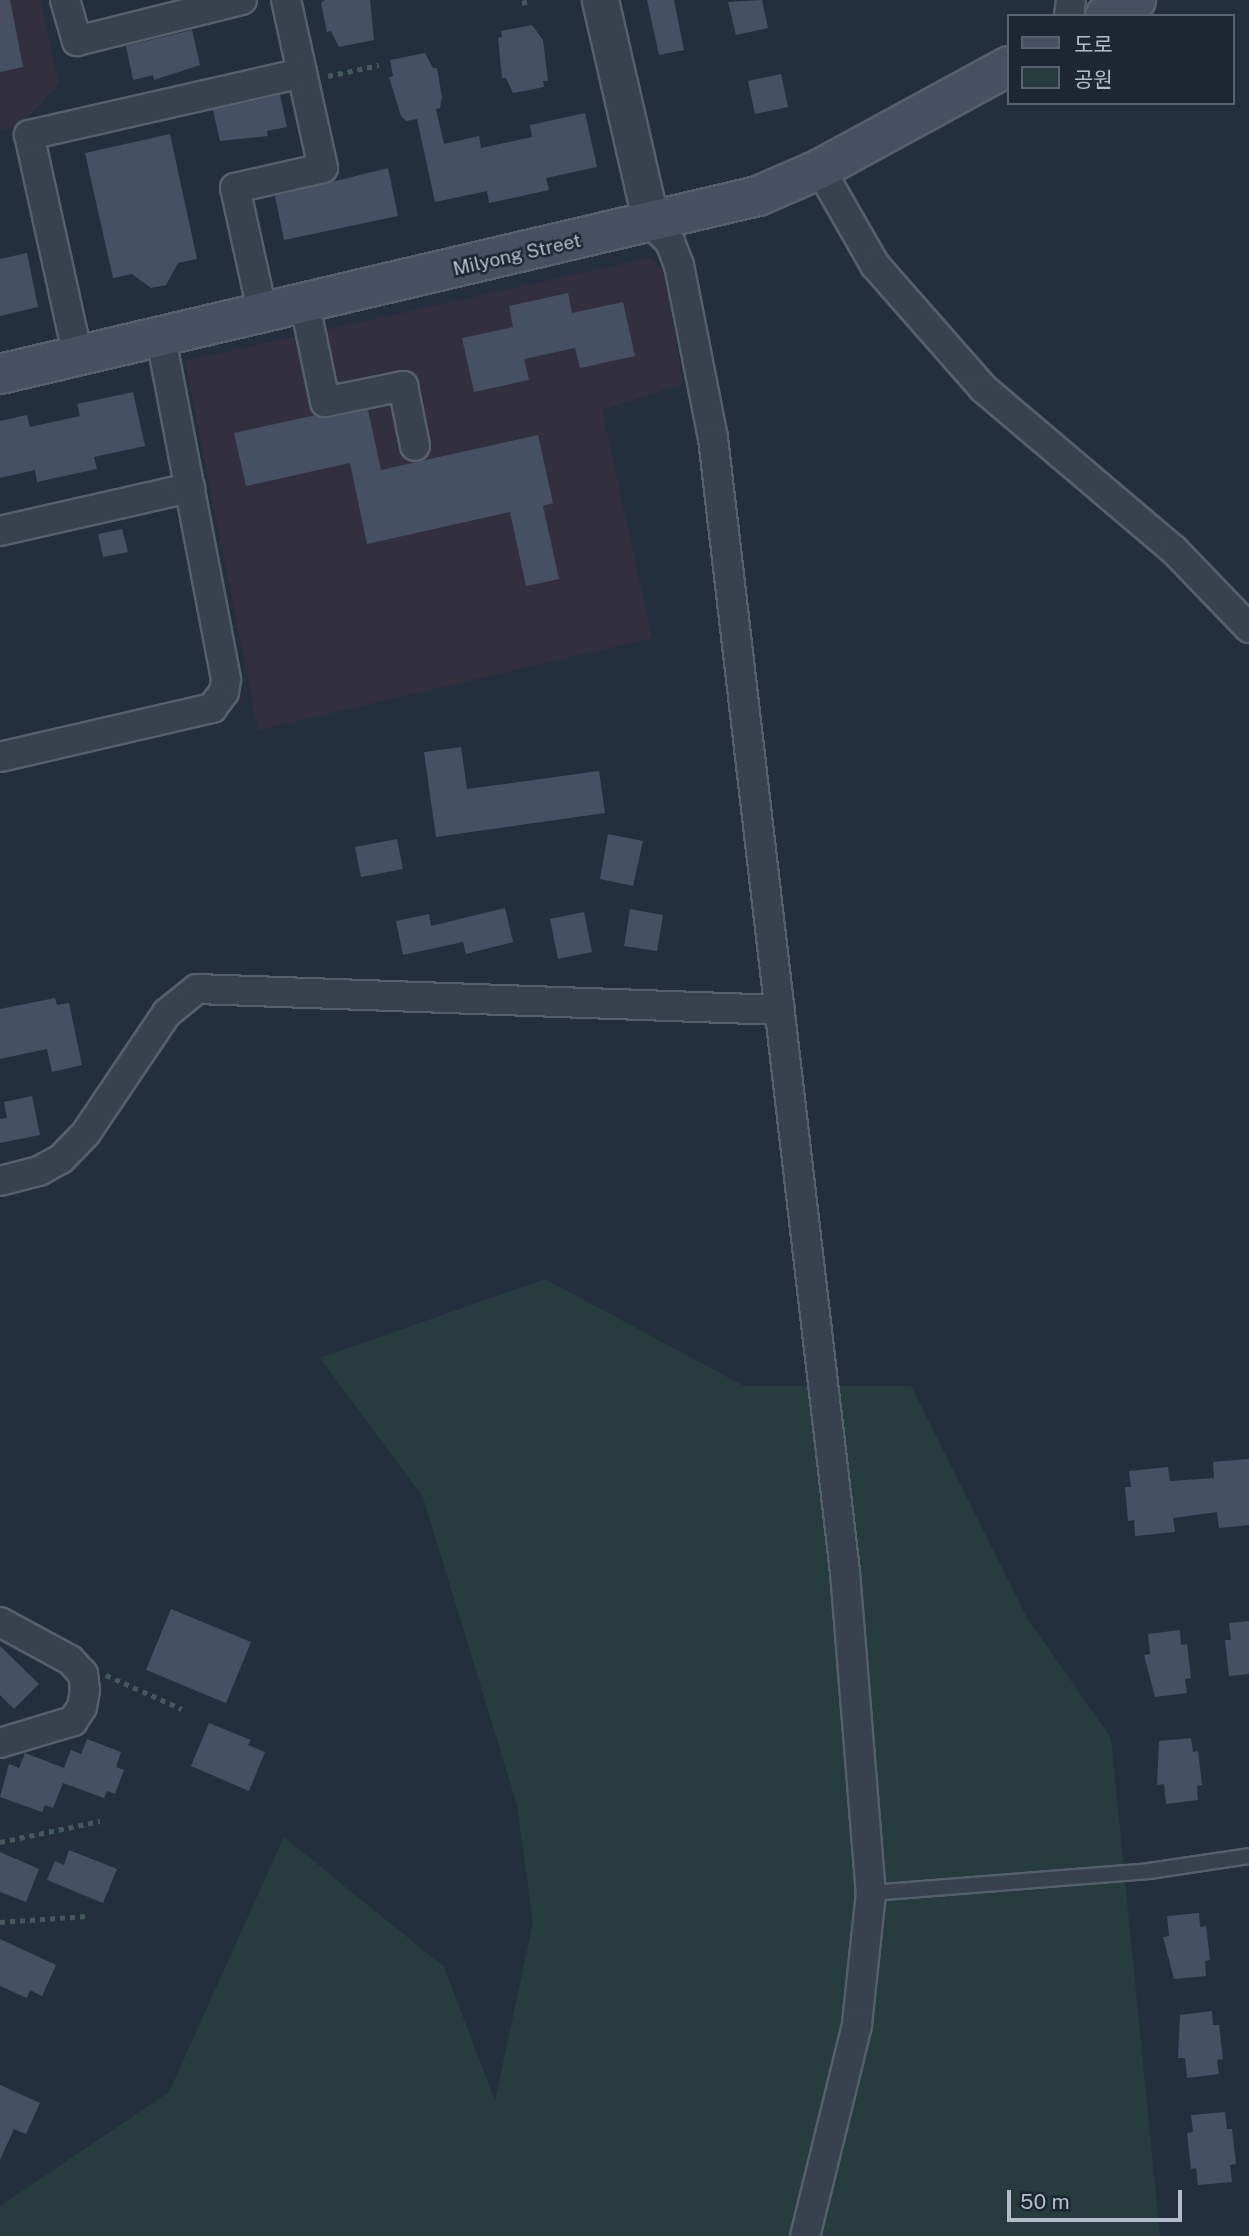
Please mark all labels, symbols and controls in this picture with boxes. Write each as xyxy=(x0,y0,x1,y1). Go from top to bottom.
legend xyxy=(1007,14,1235,105)
text: 도로 xyxy=(1074,32,1113,57)
text: 공원 xyxy=(1074,67,1113,92)
street label: Milyong Street xyxy=(451,229,583,281)
scale bar xyxy=(1011,2176,1186,2220)
text: 50 m xyxy=(1020,2189,1070,2214)

